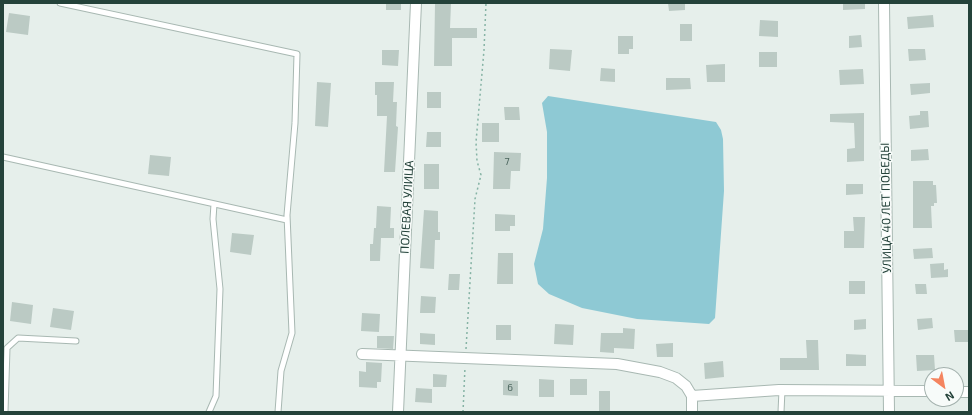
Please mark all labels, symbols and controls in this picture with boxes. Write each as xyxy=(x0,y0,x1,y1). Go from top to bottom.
street label: УЛИЦА 40 ЛЕТ ПОБЕДЫ xyxy=(878,143,894,273)
house number: 7 xyxy=(504,156,510,168)
street label: ПОЛЕВАЯ УЛИЦА xyxy=(397,160,417,254)
north arrow xyxy=(924,367,964,407)
house number: 6 xyxy=(507,382,513,394)
text: N xyxy=(943,389,957,404)

